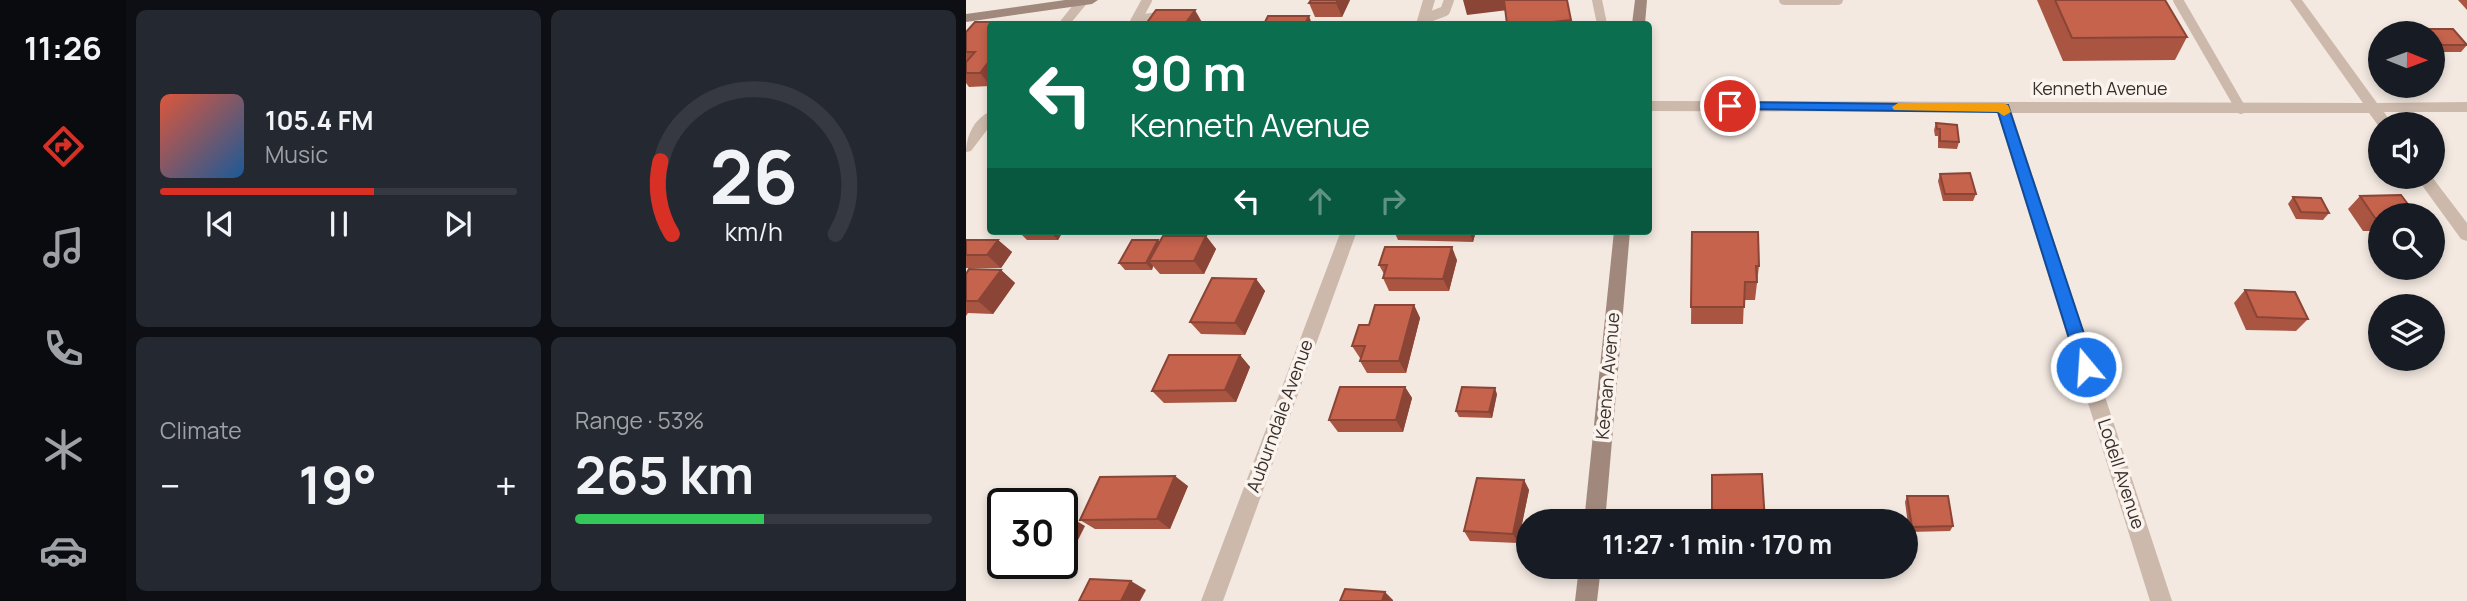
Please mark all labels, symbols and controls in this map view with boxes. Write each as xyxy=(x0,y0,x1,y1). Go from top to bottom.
north arrow xyxy=(2368,21,2445,98)
map controls xyxy=(2368,21,2445,371)
text: 11:26 xyxy=(24,26,102,70)
text: 90 m xyxy=(1130,39,1247,106)
icon: left xyxy=(1015,49,1106,140)
pin xyxy=(1700,76,1760,136)
street label: Kenneth Avenue xyxy=(2032,76,2168,100)
icon: arrive xyxy=(1711,87,1749,125)
text: 105.4 FM xyxy=(265,102,374,138)
text: Kenneth Avenue xyxy=(1130,103,1370,147)
button: sound xyxy=(2368,112,2445,189)
icon: directions xyxy=(39,122,88,171)
text: 26 xyxy=(709,127,798,227)
text: Music xyxy=(265,138,328,170)
icon: left xyxy=(1228,182,1266,220)
icon: ahead xyxy=(1301,182,1339,220)
icon: right xyxy=(1374,182,1412,220)
button: search xyxy=(2368,203,2445,280)
icon: previous xyxy=(201,205,239,243)
icon: pause xyxy=(320,205,358,243)
icon: next xyxy=(439,205,477,243)
text: km/h xyxy=(724,214,783,249)
icon: music xyxy=(39,223,88,272)
button: layers xyxy=(2368,294,2445,371)
street label: Keenan Avenue xyxy=(1590,311,1625,440)
icon: phone xyxy=(39,324,88,373)
position arrow xyxy=(2049,330,2123,404)
street label: Auburndale Avenue xyxy=(1240,336,1318,495)
text: Range · 53% xyxy=(575,404,704,436)
text: Climate xyxy=(160,414,242,446)
street label: Lodell Avenue xyxy=(2093,415,2151,532)
icon: climate xyxy=(39,425,88,474)
text: 265 km xyxy=(575,439,754,510)
text: 19° xyxy=(299,449,377,520)
text: − xyxy=(160,459,181,511)
text: + xyxy=(495,459,517,511)
speed limit sign: 30 xyxy=(987,488,1078,579)
icon: car xyxy=(39,526,88,575)
text: 11:27 · 1 min · 170 m xyxy=(1602,526,1832,562)

